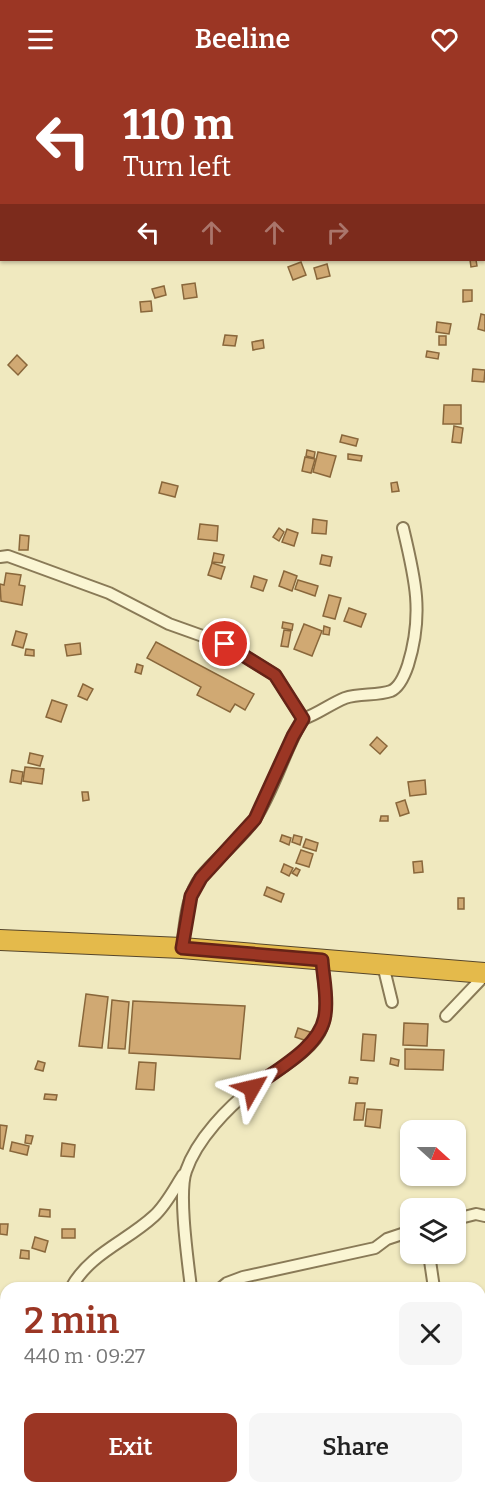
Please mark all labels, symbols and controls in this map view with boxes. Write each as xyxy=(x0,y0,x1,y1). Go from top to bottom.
icon: menu xyxy=(24,23,57,56)
text: Beeline xyxy=(195,23,290,55)
icon: heart xyxy=(428,23,461,56)
text: 110 m xyxy=(123,100,234,150)
icon: left xyxy=(24,102,102,180)
text: Turn left xyxy=(123,151,231,183)
icon: left xyxy=(132,216,165,249)
icon: ahead xyxy=(195,216,228,249)
icon: ahead xyxy=(258,216,291,249)
icon: right xyxy=(321,216,354,249)
pin xyxy=(199,618,250,669)
icon: arrive xyxy=(208,627,241,660)
position arrow xyxy=(220,1056,284,1120)
north arrow xyxy=(400,1120,466,1186)
map controls xyxy=(400,1120,466,1264)
button: layers xyxy=(400,1198,466,1264)
text: 2 min xyxy=(24,1299,119,1343)
button: close xyxy=(399,1302,462,1365)
text: 440 m · 09:27 xyxy=(24,1344,145,1368)
button: Exit xyxy=(24,1413,237,1482)
button: Share xyxy=(249,1413,462,1482)

